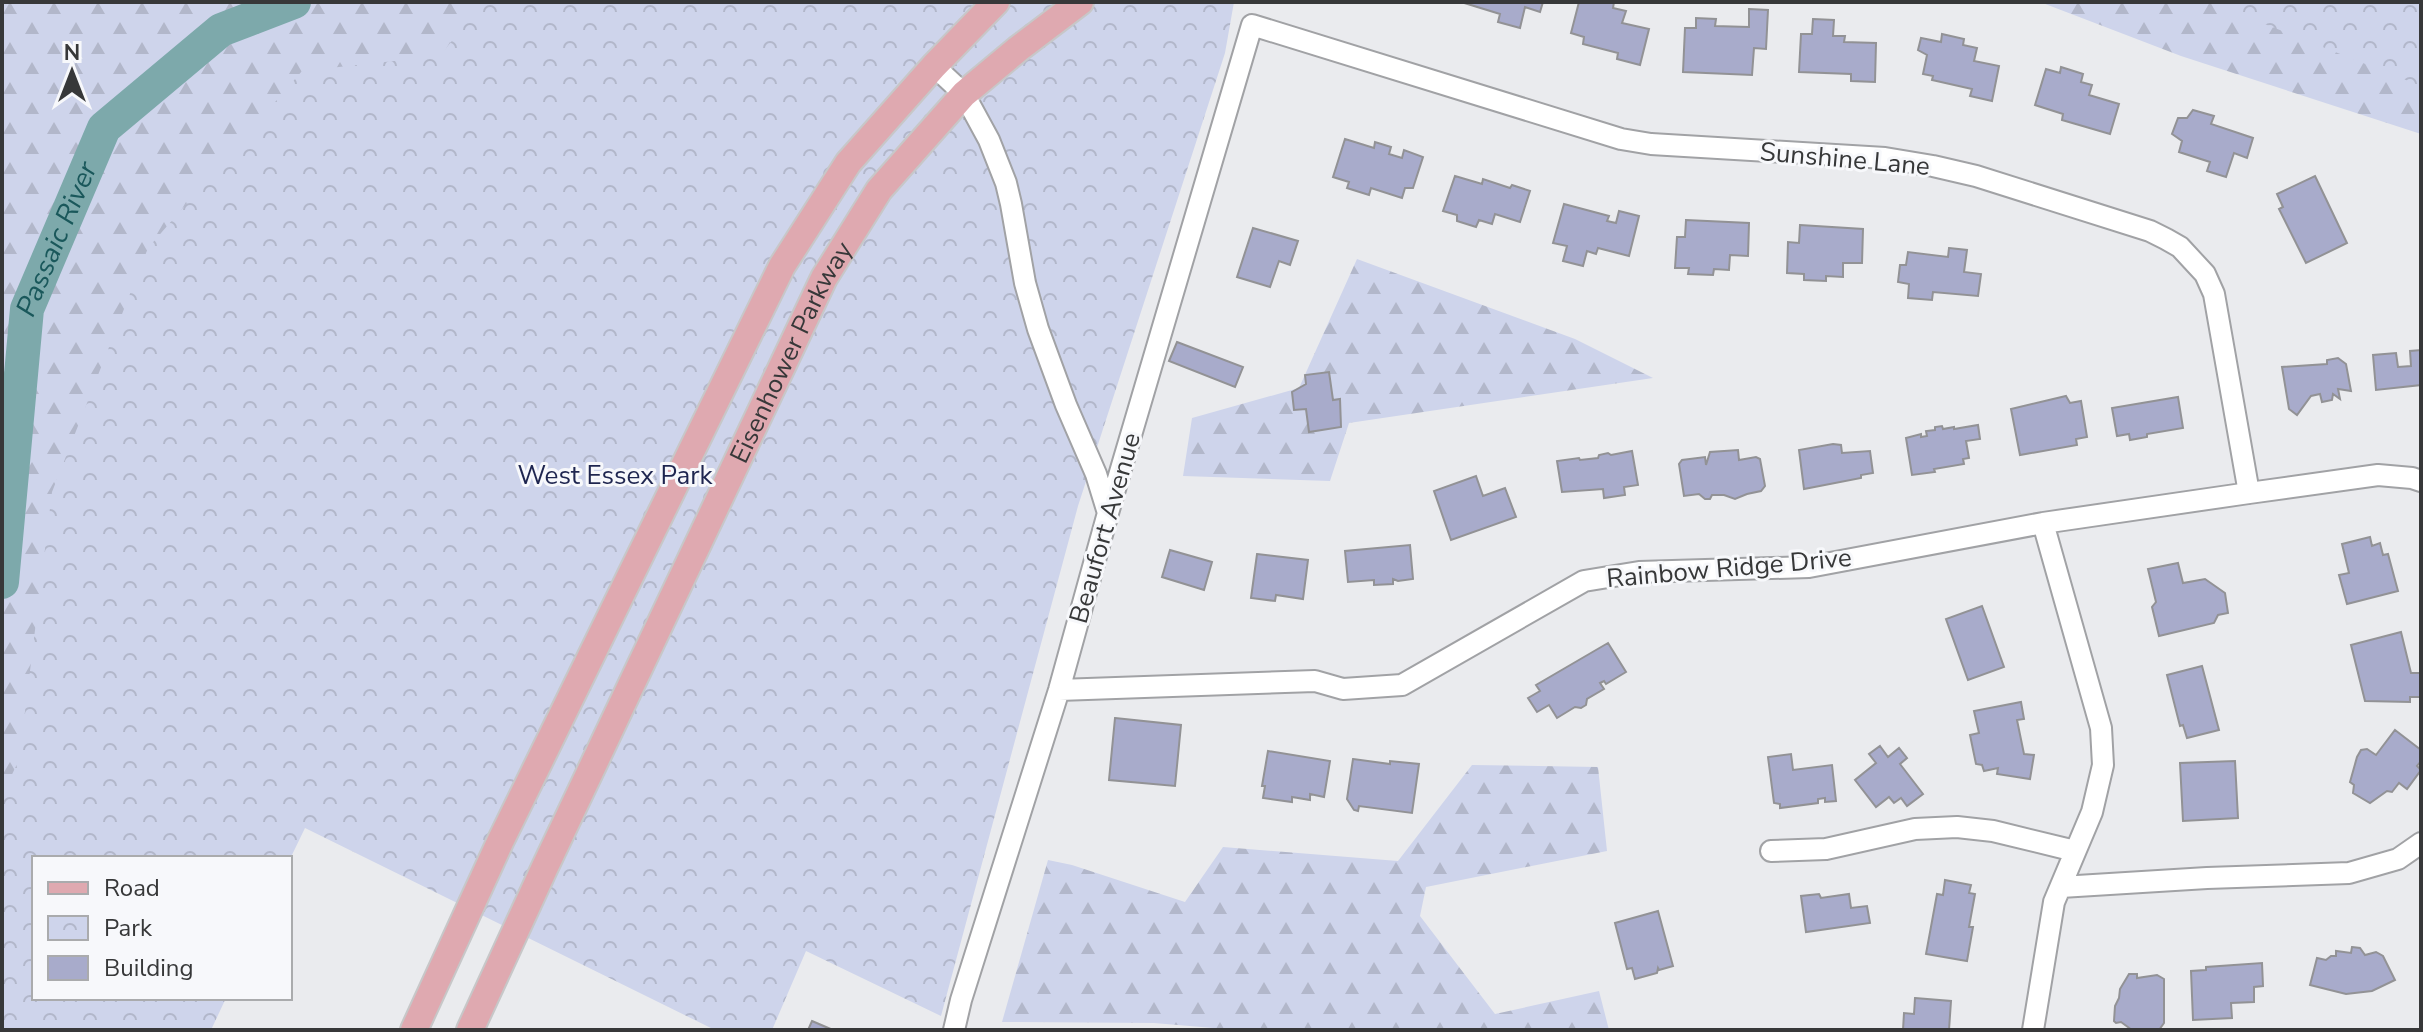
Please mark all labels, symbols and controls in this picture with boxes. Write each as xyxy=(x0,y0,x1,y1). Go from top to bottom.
north arrow xyxy=(32,32,112,112)
text: N xyxy=(64,38,80,68)
street label: Sunshine Lane xyxy=(1759,134,1931,184)
water label: Passaic River xyxy=(7,155,107,322)
street label: Eisenhower Parkway xyxy=(721,234,861,469)
street label: Beaufort Avenue xyxy=(1061,429,1149,627)
park label: West Essex Park xyxy=(517,458,714,493)
street label: Rainbow Ridge Drive xyxy=(1605,540,1853,596)
legend xyxy=(32,856,292,1000)
text: Road xyxy=(104,872,160,904)
text: Park xyxy=(104,912,153,944)
text: Building xyxy=(104,952,194,984)

